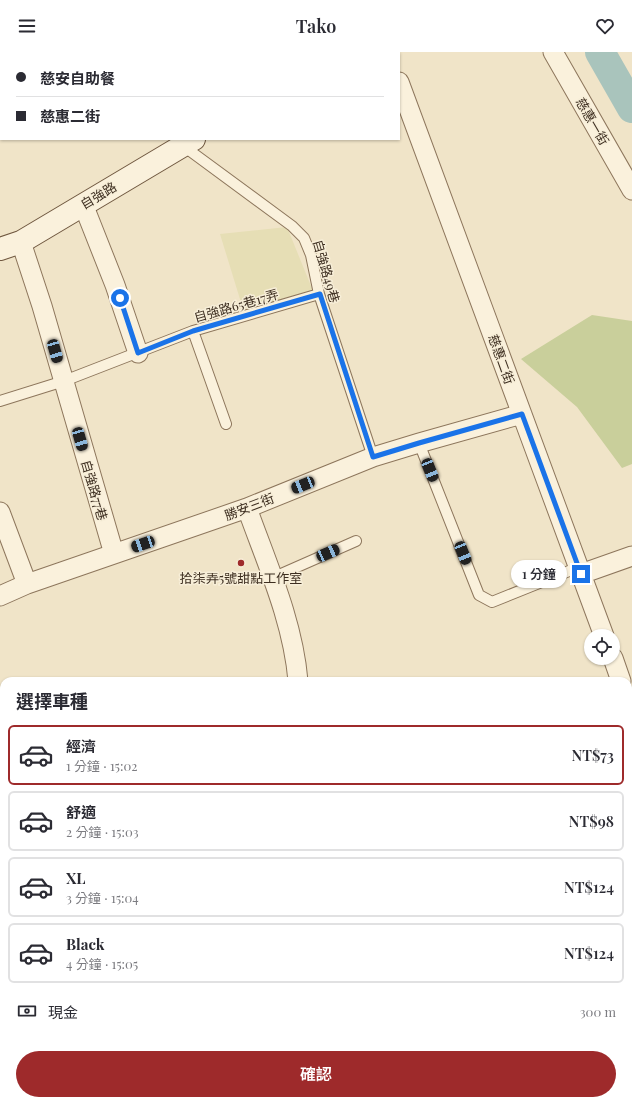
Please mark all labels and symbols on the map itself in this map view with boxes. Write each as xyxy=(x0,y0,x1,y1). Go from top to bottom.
street label: 慈惠一街 xyxy=(573,94,613,148)
street label: 自強路 xyxy=(77,178,119,212)
street label: 自強路49巷 xyxy=(310,237,344,305)
street label: 自強路65巷17弄 xyxy=(192,285,280,325)
route start xyxy=(111,289,129,307)
street label: 慈惠二街 xyxy=(485,332,519,386)
car xyxy=(46,338,64,364)
car xyxy=(71,426,89,452)
car xyxy=(420,457,440,483)
street label: 自強路77巷 xyxy=(78,458,112,522)
car xyxy=(290,475,316,495)
street label: 勝安三街 xyxy=(222,489,276,523)
car xyxy=(130,534,156,554)
car xyxy=(453,540,473,566)
car xyxy=(315,543,341,563)
marker: 拾柒弄5號甜點工作室 xyxy=(236,558,246,568)
callout: 1 分鐘 xyxy=(511,560,567,588)
route end xyxy=(572,565,590,583)
place label: 拾柒弄5號甜點工作室 xyxy=(180,569,302,586)

